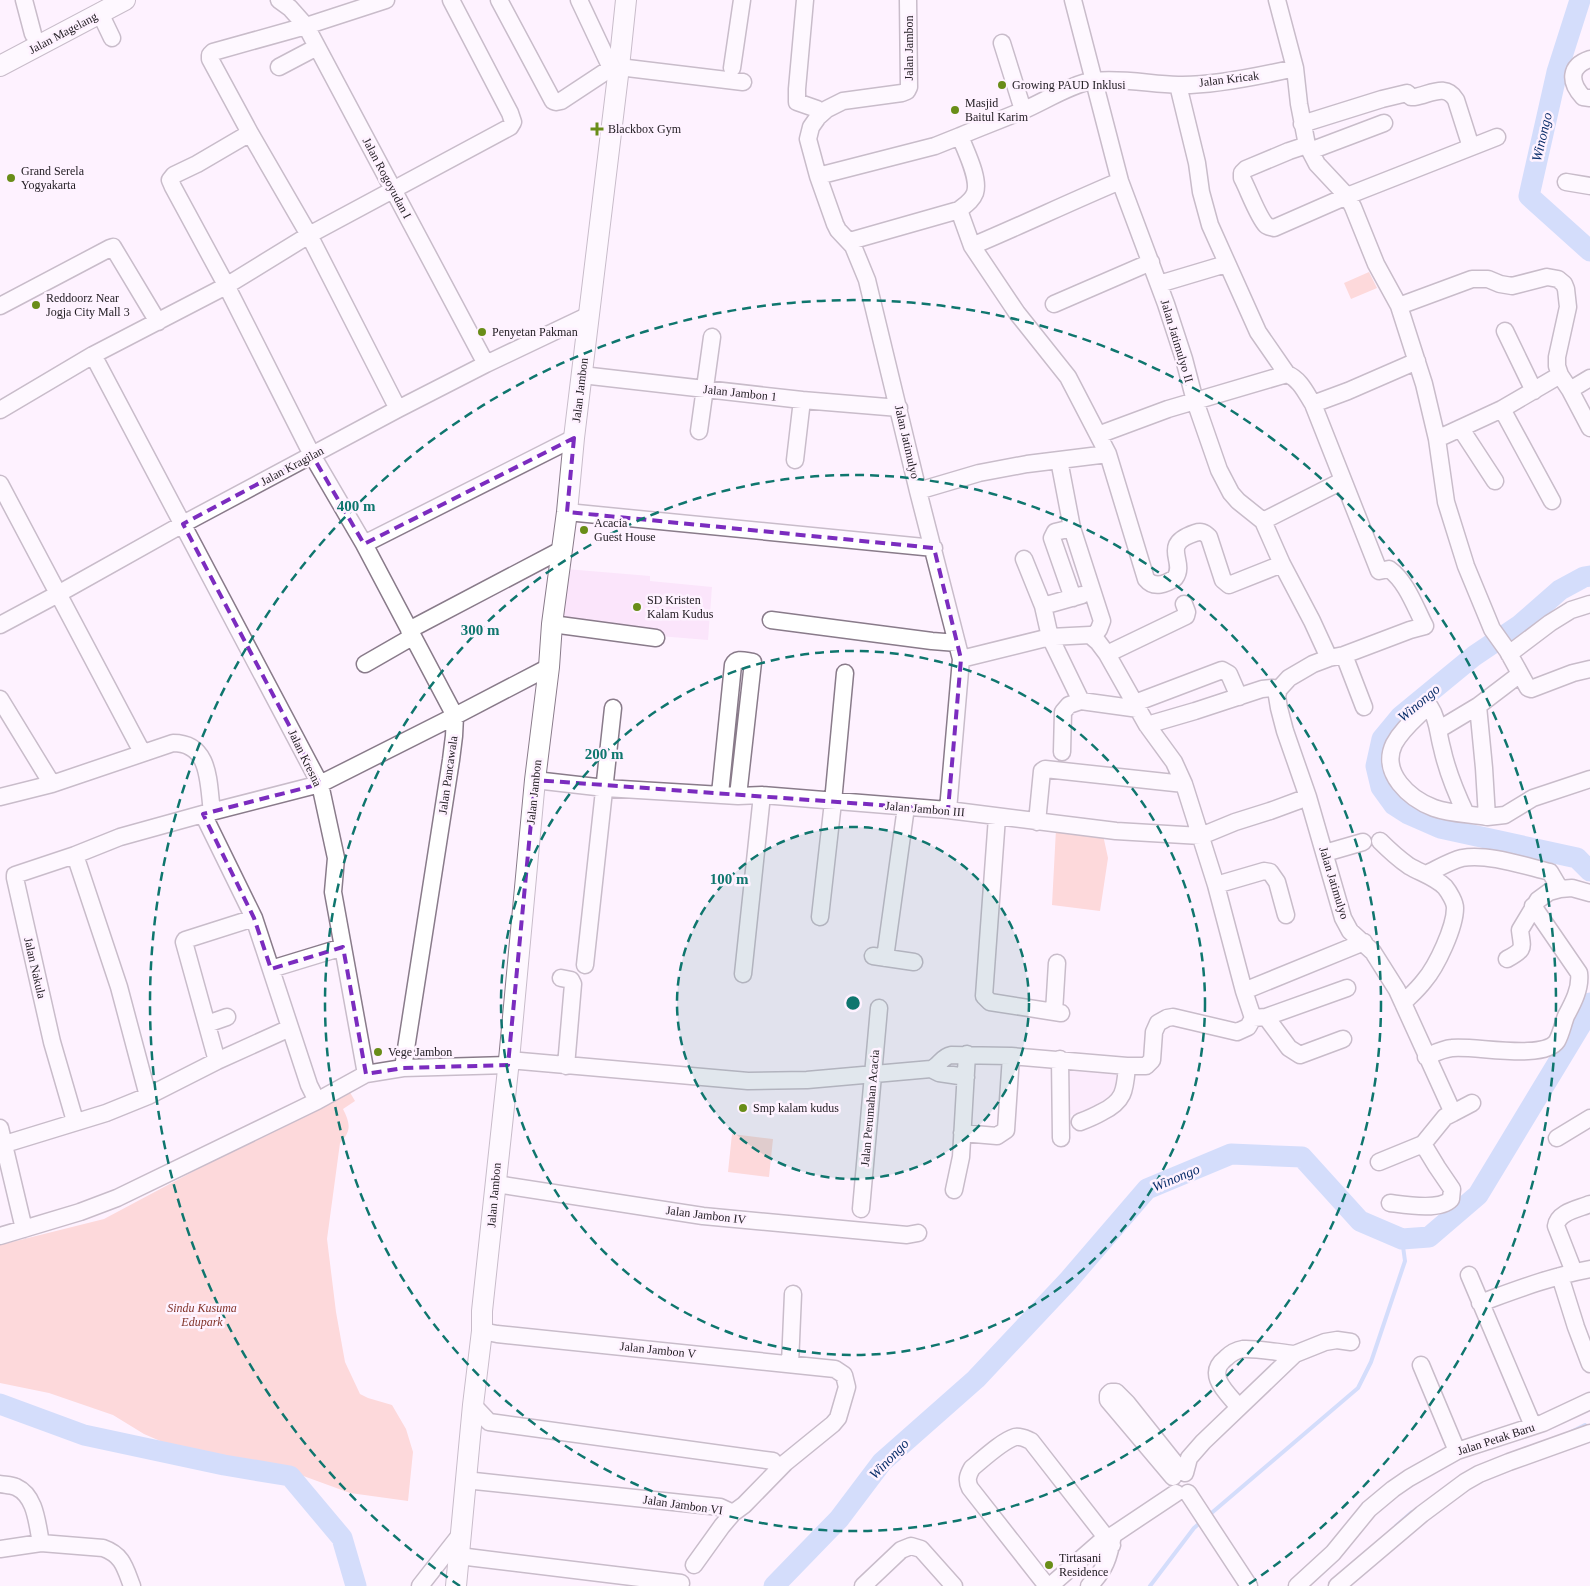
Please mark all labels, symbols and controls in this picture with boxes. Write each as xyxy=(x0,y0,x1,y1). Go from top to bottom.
street label: Jalan Magelang xyxy=(26,9,100,57)
street label: Jalan Jambon xyxy=(902,16,916,81)
street label: Jalan Kricak xyxy=(1198,68,1260,90)
place label: Growing PAUD Inklusi xyxy=(1012,78,1126,92)
marker: Growing PAUD Inklusi xyxy=(996,79,1008,91)
place label: Masjid Baitul Karim xyxy=(965,96,1029,124)
marker: Masjid Baitul Karim xyxy=(949,104,961,116)
water label: Winongo xyxy=(1529,111,1555,163)
marker: Blackbox Gym xyxy=(590,122,604,136)
place label: Blackbox Gym xyxy=(608,122,682,136)
street label: Jalan Rogoyudan I xyxy=(360,135,414,221)
place label: Grand Serela Yogyakarta xyxy=(21,164,85,192)
marker: Grand Serela Yogyakarta xyxy=(5,172,17,184)
place label: Reddoorz Near Jogja City Mall 3 xyxy=(46,291,130,319)
street label: Jalan Jatimulyo II xyxy=(1158,298,1196,384)
marker: Reddoorz Near Jogja City Mall 3 xyxy=(30,299,42,311)
place label: Penyetan Pakman xyxy=(492,325,578,339)
marker: Penyetan Pakman xyxy=(476,326,488,338)
street label: Jalan Jambon xyxy=(569,357,591,423)
street label: Jalan Jambon 1 xyxy=(702,382,778,404)
street label: Jalan Jatimulyo xyxy=(892,404,922,480)
street label: Jalan Kragilan xyxy=(258,443,326,489)
text: 400 m xyxy=(337,498,376,514)
place label: Acacia Guest House xyxy=(594,516,656,544)
marker: Acacia Guest House xyxy=(578,524,590,536)
place label: SD Kristen Kalam Kudus xyxy=(647,593,714,621)
marker: SD Kristen Kalam Kudus xyxy=(631,601,643,613)
text: 300 m xyxy=(461,622,500,638)
water label: Winongo xyxy=(1395,681,1443,725)
street label: Jalan Kresna xyxy=(285,727,325,789)
street label: Jalan Pancawala xyxy=(436,734,461,815)
text: 200 m xyxy=(585,746,624,762)
street label: Jalan Jambon xyxy=(524,759,544,825)
street label: Jalan Jambon III xyxy=(885,799,965,819)
street label: Jalan Jatimulyo xyxy=(1316,845,1352,921)
text: 100 m xyxy=(710,871,749,887)
street label: Jalan Nakula xyxy=(21,936,49,1001)
centre of rings xyxy=(844,994,862,1012)
place label: Vege Jambon xyxy=(388,1045,452,1059)
marker: Vege Jambon xyxy=(372,1046,384,1058)
street label: Jalan Perumahan Acacia xyxy=(858,1048,882,1167)
place label: Smp kalam kudus xyxy=(753,1101,839,1115)
marker: Smp kalam kudus xyxy=(737,1102,749,1114)
water label: Winongo xyxy=(1150,1161,1202,1195)
street label: Jalan Jambon xyxy=(484,1162,504,1228)
street label: Jalan Jambon IV xyxy=(665,1203,747,1227)
park label: Sindu Kusuma Edupark xyxy=(167,1301,237,1329)
street label: Jalan Jambon V xyxy=(619,1339,697,1361)
street label: Jalan Petak Baru xyxy=(1455,1420,1537,1458)
water label: Winongo xyxy=(866,1436,912,1482)
street label: Jalan Jambon VI xyxy=(642,1492,724,1518)
place label: Tirtasani Residence xyxy=(1059,1551,1108,1579)
marker: Tirtasani Residence xyxy=(1043,1559,1055,1571)

